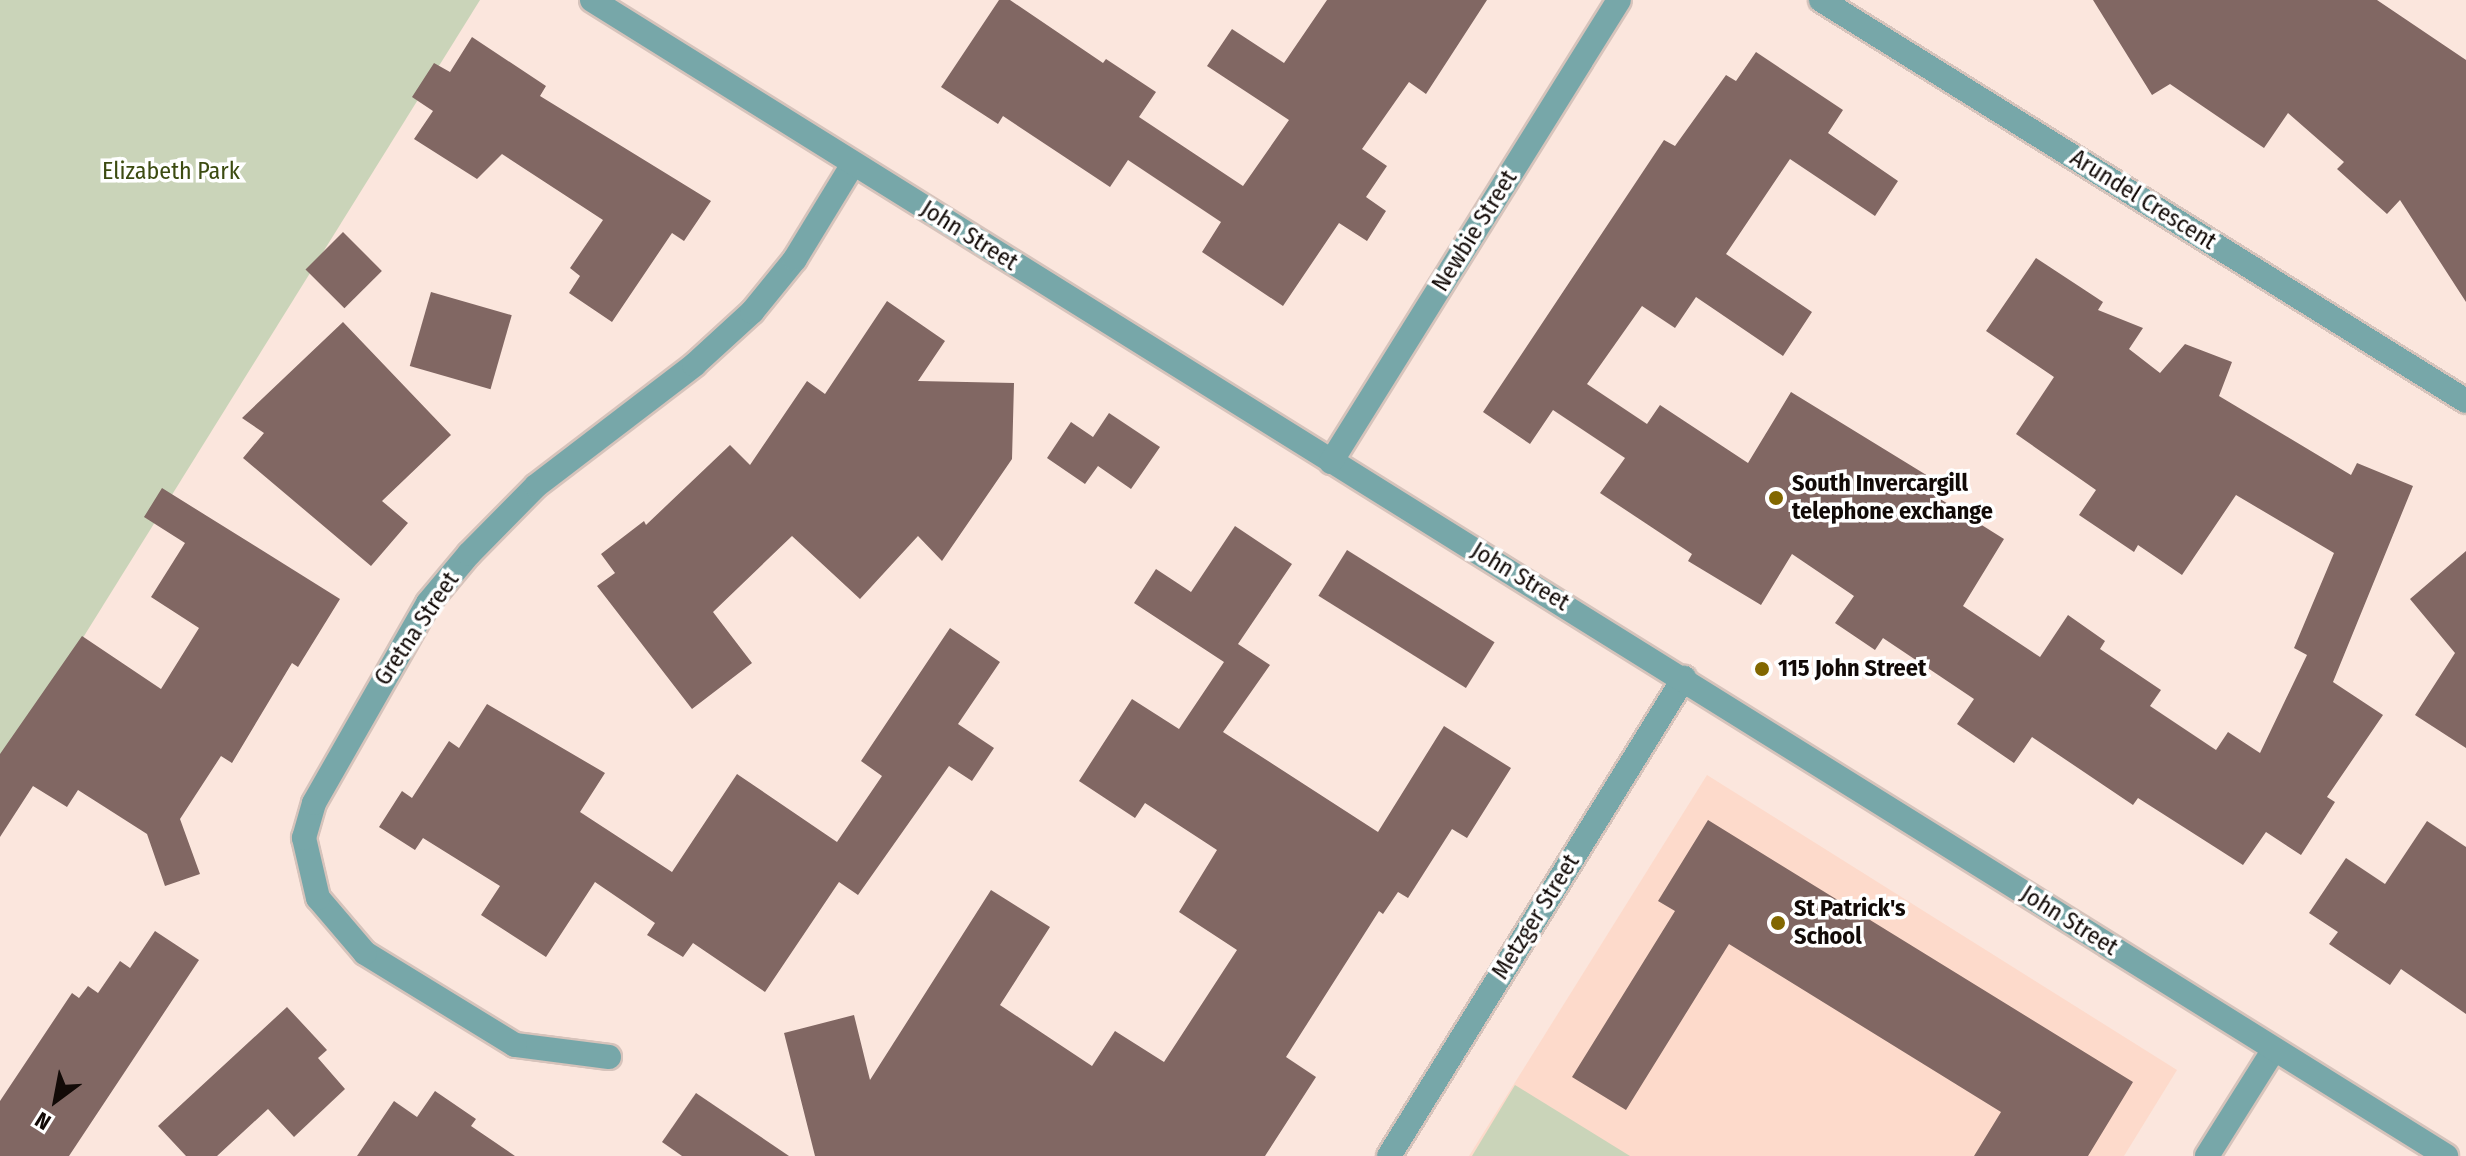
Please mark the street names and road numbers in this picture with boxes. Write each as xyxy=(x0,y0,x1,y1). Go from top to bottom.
street label: Arundel Crescent xyxy=(2065,144,2221,256)
street label: Newbie Street xyxy=(1426,165,1524,297)
street label: John Street xyxy=(915,195,1023,277)
street label: John Street xyxy=(1466,537,1574,617)
street label: Gretna Street xyxy=(369,567,465,691)
street label: Metzger Street xyxy=(1486,849,1586,985)
street label: John Street xyxy=(2015,880,2123,962)

